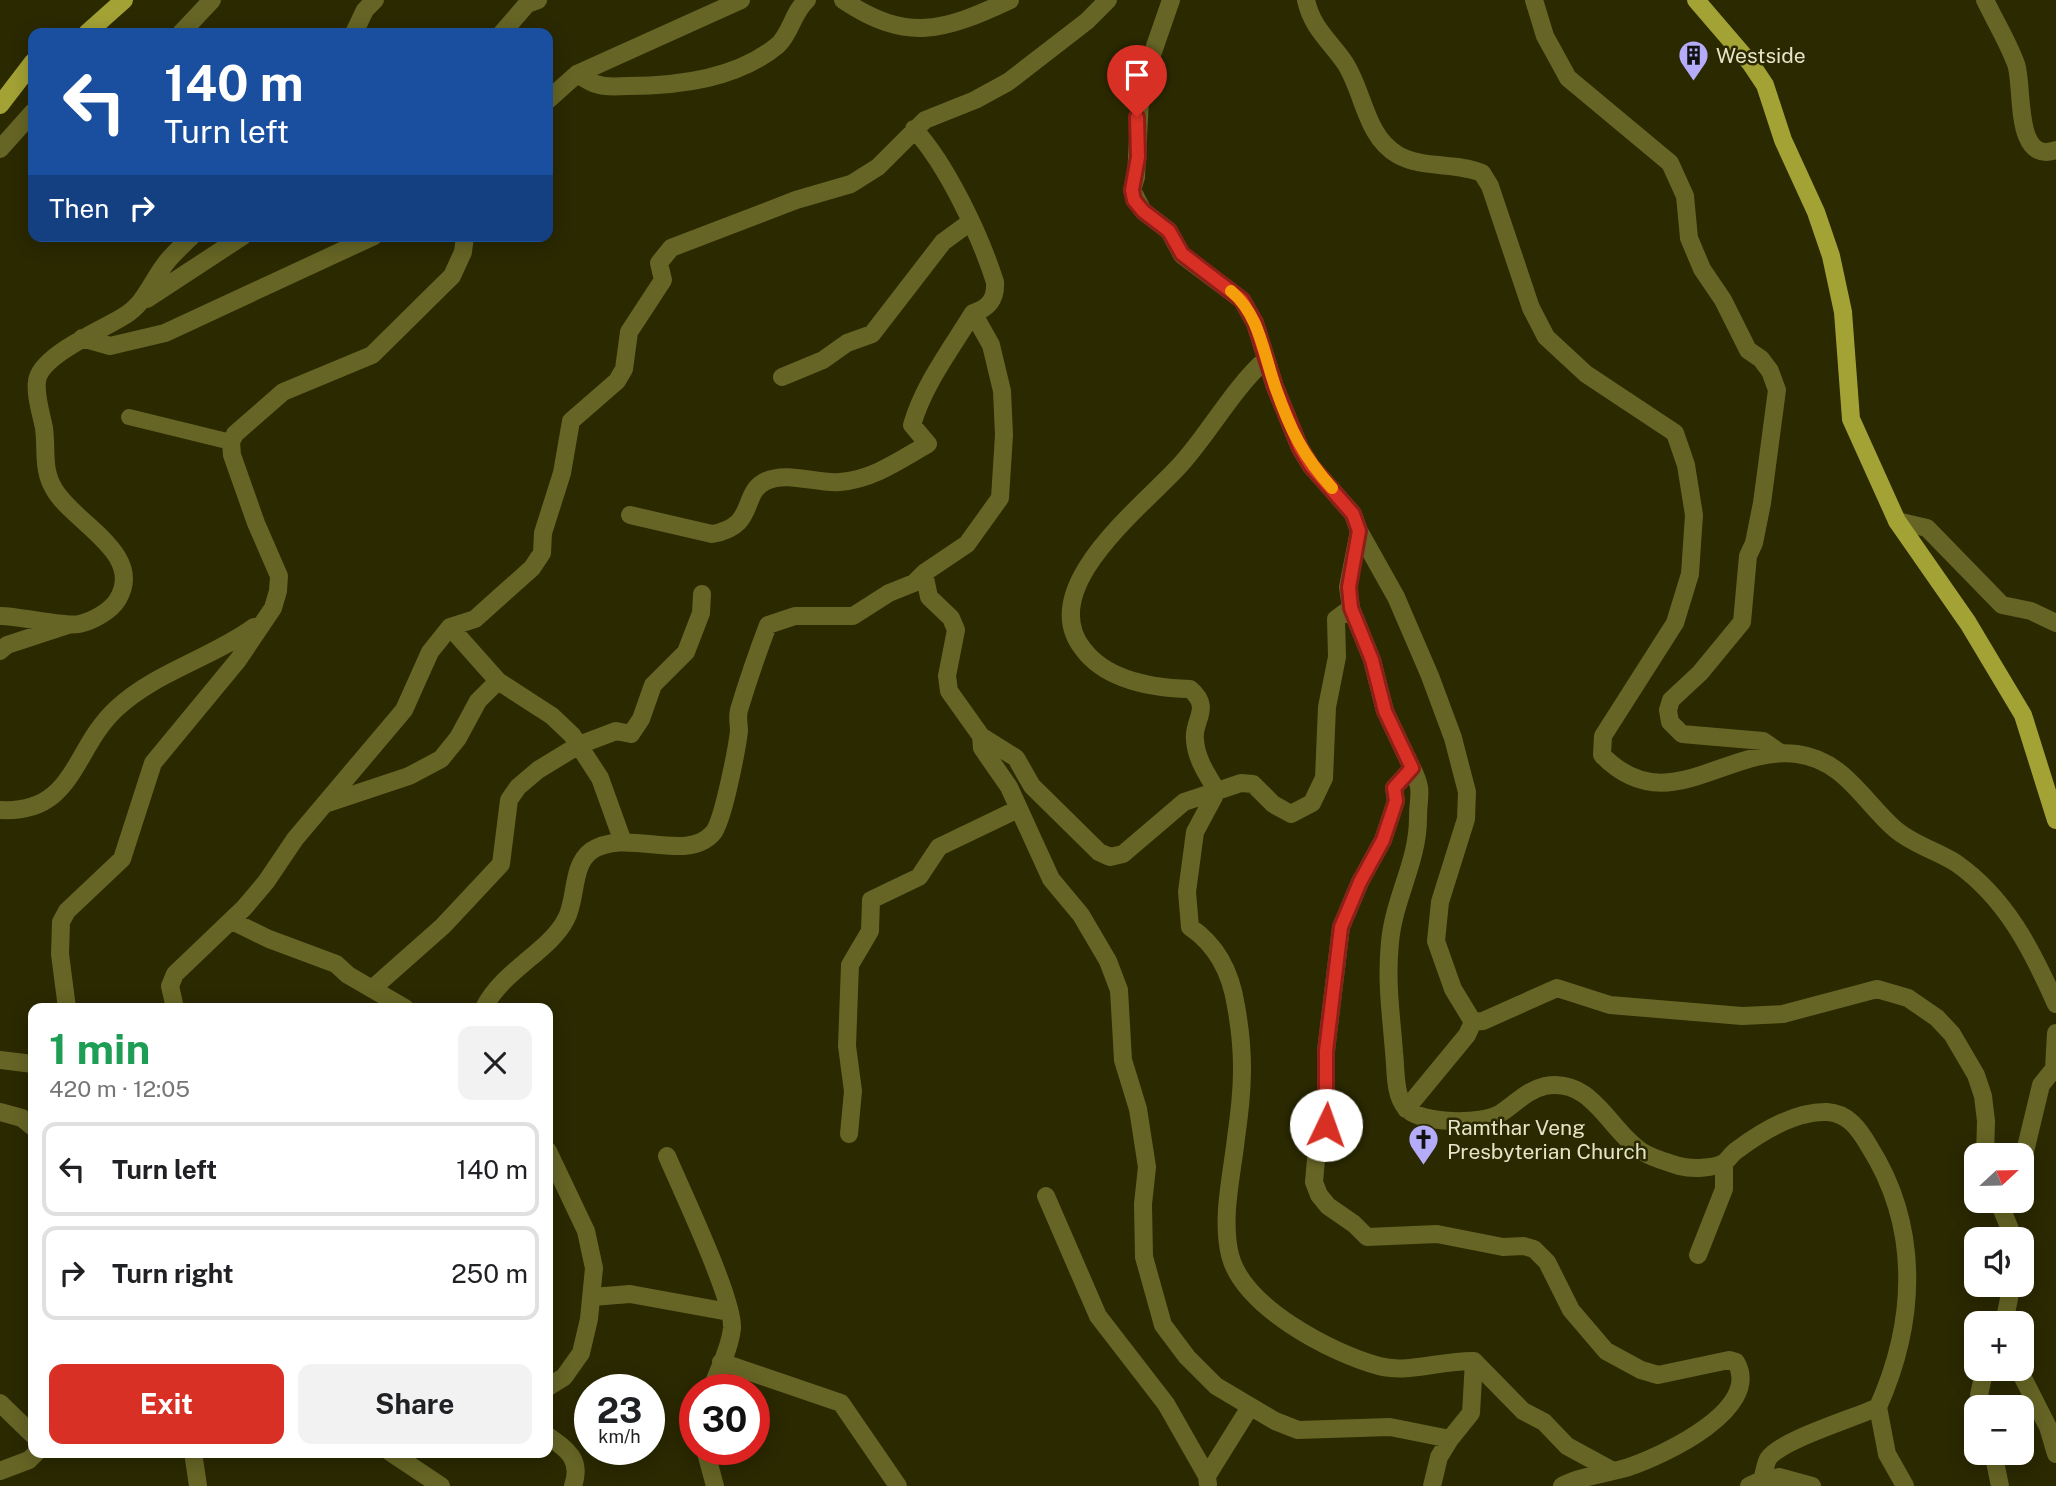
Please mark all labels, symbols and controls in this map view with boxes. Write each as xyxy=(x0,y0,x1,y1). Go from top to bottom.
building icon: Westside xyxy=(1676,38,1710,82)
place label: Westside xyxy=(1716,43,1806,68)
pin xyxy=(1107,45,1167,117)
text: 140 m xyxy=(164,54,304,112)
icon: left xyxy=(49,56,140,147)
icon: arrive xyxy=(1118,56,1156,94)
text: Turn left xyxy=(164,113,289,150)
icon: right xyxy=(123,189,161,227)
text: Then xyxy=(49,193,109,224)
text: 1 min xyxy=(49,1024,150,1073)
button: close xyxy=(458,1026,532,1100)
text: 420 m · 12:05 xyxy=(49,1075,190,1102)
position arrow xyxy=(1289,1088,1363,1162)
place label: Ramthar Veng Presbyterian Church xyxy=(1447,1115,1647,1164)
church icon: Ramthar Veng Presbyterian Church xyxy=(1407,1122,1441,1166)
north arrow xyxy=(1964,1143,2034,1213)
map controls xyxy=(1964,1143,2034,1465)
icon: left xyxy=(53,1150,91,1188)
text: Turn left xyxy=(112,1154,217,1185)
text: 140 m xyxy=(456,1154,528,1185)
button: sound xyxy=(1964,1227,2034,1297)
icon: right xyxy=(53,1254,91,1292)
text: Turn right xyxy=(112,1258,234,1289)
text: 250 m xyxy=(451,1258,528,1289)
button: + xyxy=(1964,1311,2034,1381)
button: Exit xyxy=(49,1364,284,1444)
button: Share xyxy=(298,1364,532,1444)
speed limit sign: 30 xyxy=(679,1374,770,1465)
text: 23 xyxy=(597,1390,642,1431)
button: − xyxy=(1964,1395,2034,1465)
text: km/h xyxy=(598,1426,641,1447)

